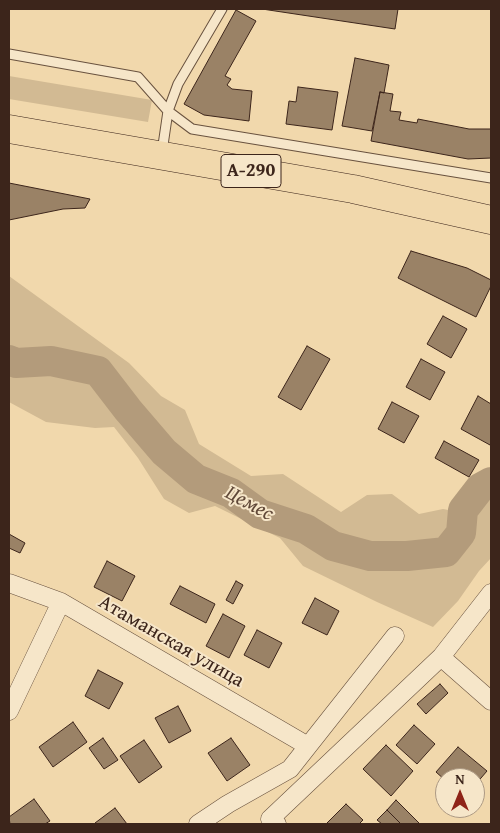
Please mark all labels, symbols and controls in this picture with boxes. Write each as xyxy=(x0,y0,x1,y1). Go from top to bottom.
road number: А-290 xyxy=(221,154,281,188)
water label: Цемес xyxy=(220,481,278,527)
street label: Атаманская улица xyxy=(94,591,248,693)
north arrow xyxy=(435,768,485,818)
text: N xyxy=(455,769,465,789)

